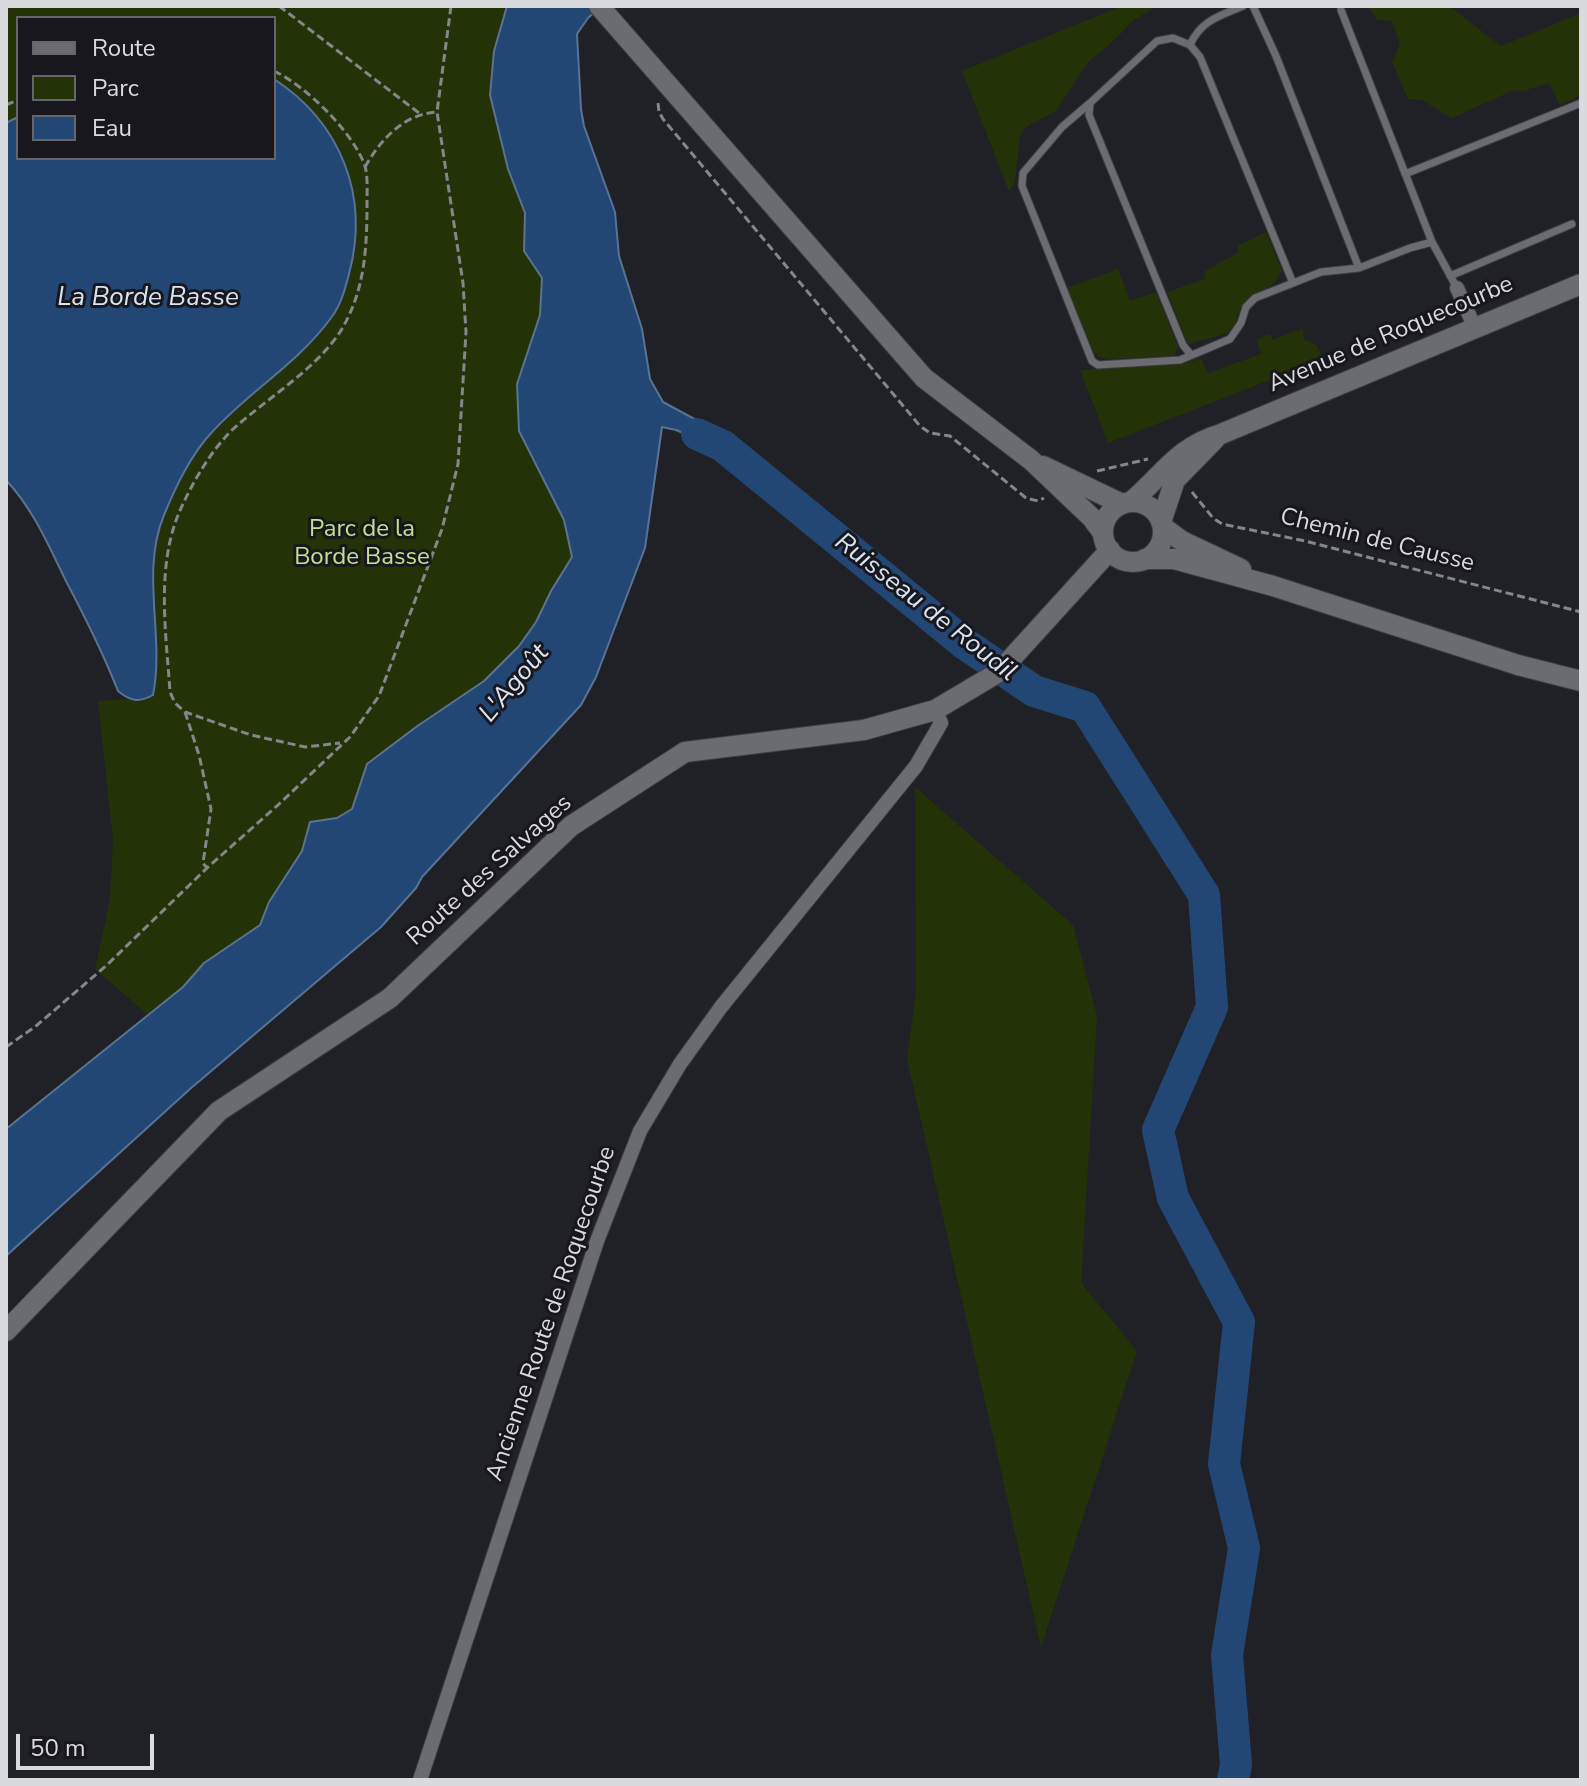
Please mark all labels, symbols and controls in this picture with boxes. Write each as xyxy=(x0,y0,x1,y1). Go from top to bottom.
legend xyxy=(16,16,276,160)
text: Route xyxy=(92,32,156,64)
text: Parc xyxy=(92,72,139,104)
text: Eau xyxy=(92,112,132,144)
street label: Avenue de Roquecourbe xyxy=(1264,270,1518,400)
water label: La Borde Basse xyxy=(57,283,239,315)
street label: Chemin de Causse xyxy=(1277,503,1477,579)
park label: Parc de la Borde Basse xyxy=(294,516,430,572)
water label: Ruisseau de Roudil xyxy=(828,527,1022,689)
water label: L'Agoût xyxy=(473,639,557,729)
street label: Route des Salvages xyxy=(402,789,578,953)
street label: Ancienne Route de Roquecourbe xyxy=(481,1143,623,1485)
scale bar xyxy=(20,1718,158,1768)
text: 50 m xyxy=(30,1732,86,1764)

